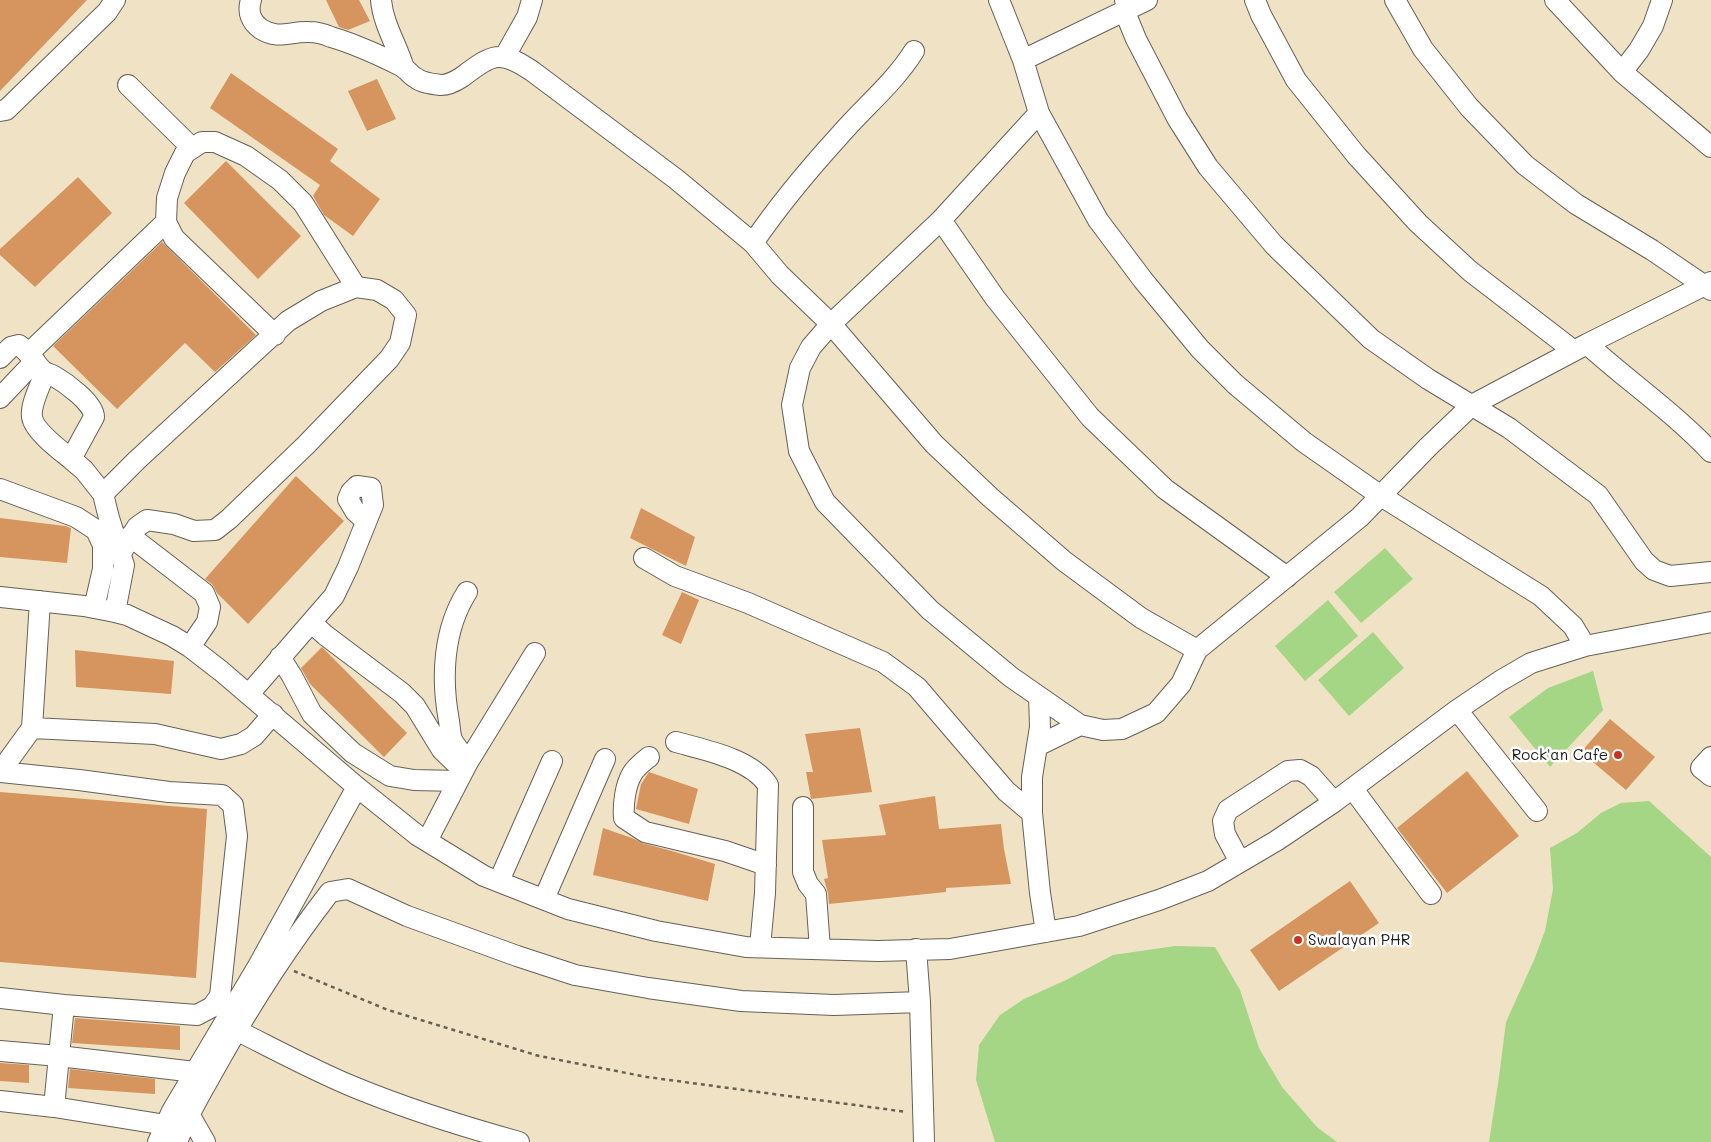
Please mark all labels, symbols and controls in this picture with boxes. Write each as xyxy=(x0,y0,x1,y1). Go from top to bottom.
place label: Rock'an Cafe xyxy=(1512,746,1608,764)
marker: Rock'an Cafe xyxy=(1612,749,1624,761)
place label: Swalayan PHR xyxy=(1308,931,1410,949)
marker: Swalayan PHR xyxy=(1292,934,1304,946)

